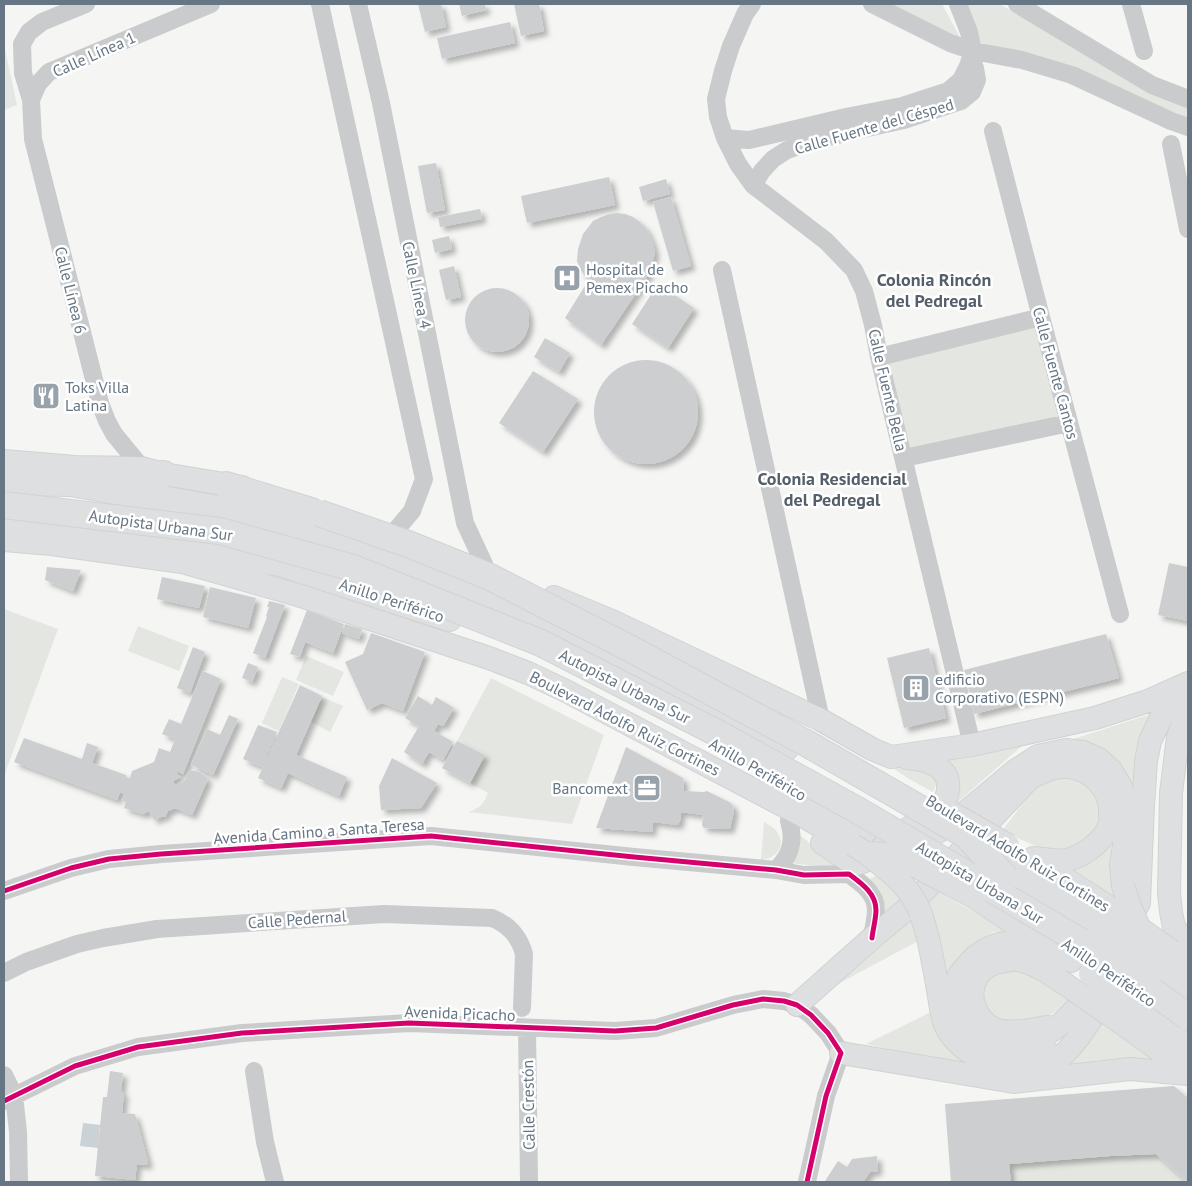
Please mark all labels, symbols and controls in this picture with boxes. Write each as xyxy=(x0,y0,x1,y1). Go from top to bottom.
street label: Calle Línea 1 xyxy=(49,27,139,81)
street label: Calle Fuente del Césped xyxy=(792,94,956,158)
street label: Calle Línea 4 xyxy=(398,239,436,331)
street label: Calle Línea 6 xyxy=(51,244,91,336)
place label: Hospital de Pemex Picacho xyxy=(586,259,688,297)
hospital icon: Hospital de Pemex Picacho xyxy=(552,263,582,293)
district label: Colonia Rincón del Pedregal xyxy=(877,268,991,312)
street label: Calle Fuente Cantos xyxy=(1029,305,1083,442)
street label: Calle Fuente Bella xyxy=(864,327,912,453)
place label: Toks Villa Latina xyxy=(65,377,129,415)
restaurant icon: Toks Villa Latina xyxy=(31,381,61,411)
district label: Colonia Residencial del Pedregal xyxy=(757,467,907,511)
street label: Autopista Urbana Sur xyxy=(88,505,235,545)
street label: Anillo Periférico xyxy=(337,574,447,626)
street label: Autopista Urbana Sur xyxy=(556,644,695,728)
street label: Boulevard Adolfo Ruiz Cortines xyxy=(526,666,724,780)
place label: edificio Corporativo (ESPN) xyxy=(935,669,1064,707)
building icon: edificio Corporativo (ESPN) xyxy=(901,673,931,703)
street label: Anillo Periférico xyxy=(706,733,810,805)
office icon: Bancomext xyxy=(632,773,662,803)
place label: Bancomext xyxy=(552,778,629,798)
street label: Boulevard Adolfo Ruiz Cortines xyxy=(922,790,1114,916)
street label: Avenida Camino a Santa Teresa xyxy=(213,814,425,848)
street label: Autopista Urbana Sur xyxy=(913,836,1048,928)
street label: Calle Pedernal xyxy=(247,906,347,932)
street label: Anillo Periférico xyxy=(1058,933,1160,1011)
street label: Avenida Picacho xyxy=(404,1001,516,1025)
street label: Calle Crestón xyxy=(517,1060,539,1150)

